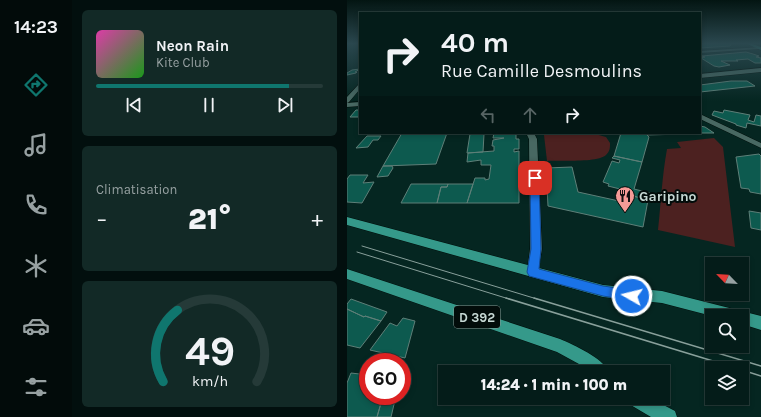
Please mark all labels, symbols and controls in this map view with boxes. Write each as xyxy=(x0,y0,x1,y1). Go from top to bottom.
text: 14:23 xyxy=(14,16,58,38)
text: 40 m xyxy=(441,26,509,59)
icon: right xyxy=(375,28,427,80)
text: Neon Rain xyxy=(156,37,229,55)
text: Kite Club xyxy=(156,55,210,70)
text: Rue Camille Desmoulins xyxy=(441,60,642,82)
icon: directions xyxy=(22,71,50,99)
icon: previous xyxy=(123,94,145,116)
icon: pause xyxy=(198,94,220,116)
icon: next xyxy=(274,94,296,116)
icon: left xyxy=(477,104,499,126)
icon: ahead xyxy=(519,104,541,126)
icon: right xyxy=(561,104,583,126)
icon: music xyxy=(22,131,50,159)
pin xyxy=(518,161,552,195)
icon: arrive xyxy=(524,167,546,189)
text: Climatisation xyxy=(96,182,177,197)
restaurant icon: Garipino xyxy=(614,185,636,213)
place label: Garipino xyxy=(639,188,697,205)
icon: phone xyxy=(22,191,50,219)
text: 21° xyxy=(188,201,231,237)
text: − xyxy=(96,206,108,232)
text: + xyxy=(311,206,323,232)
icon: climate xyxy=(22,252,50,280)
north arrow xyxy=(705,257,749,301)
map controls xyxy=(705,257,749,405)
position arrow xyxy=(611,275,653,317)
road number: D 392 xyxy=(454,306,500,328)
button: search xyxy=(705,309,749,353)
icon: car xyxy=(22,312,50,340)
text: 49 xyxy=(184,327,235,375)
speed limit sign: 60 xyxy=(359,353,411,405)
button: layers xyxy=(705,361,749,405)
icon: filters xyxy=(22,373,50,401)
text: km/h xyxy=(191,373,228,390)
text: 14:24 · 1 min · 100 m xyxy=(481,376,627,394)

